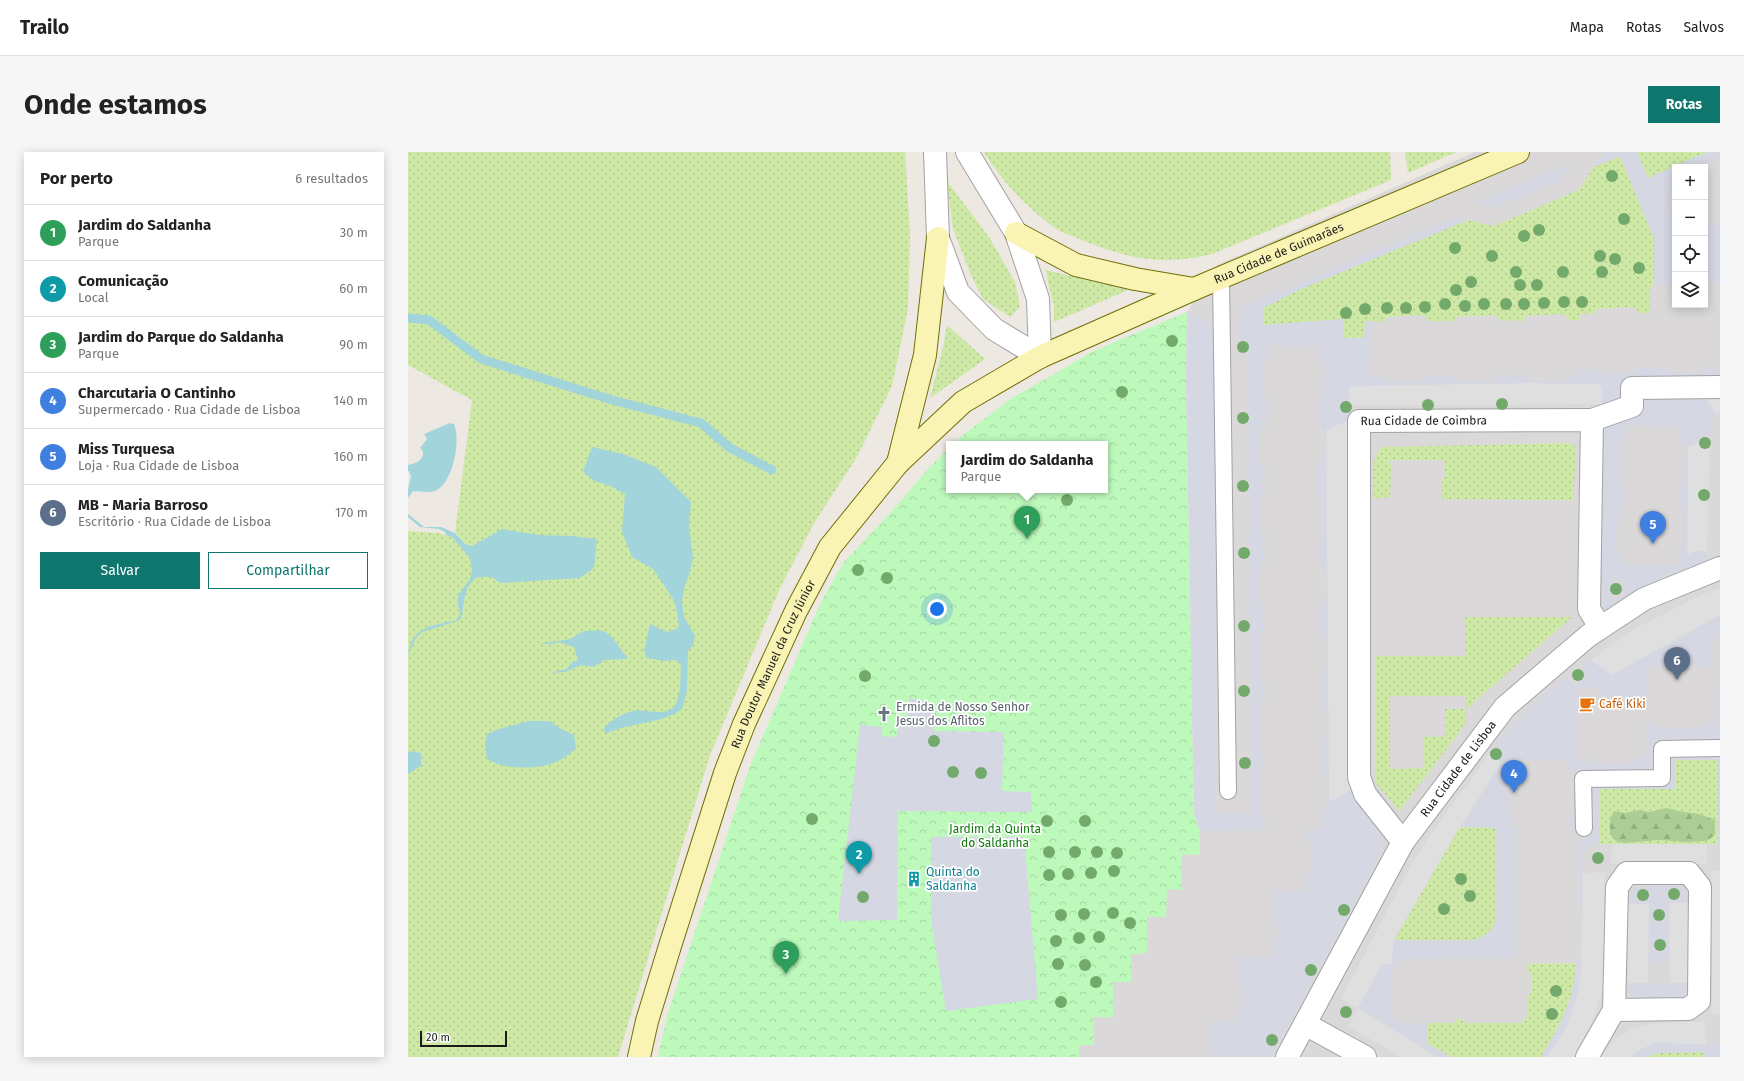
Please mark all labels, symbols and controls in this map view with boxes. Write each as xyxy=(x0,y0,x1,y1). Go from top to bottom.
text: Trailo xyxy=(20,16,69,39)
text: Mapa xyxy=(1570,19,1604,36)
text: Rotas xyxy=(1626,19,1661,36)
text: Salvos xyxy=(1683,19,1724,36)
button: Rotas xyxy=(1648,86,1720,123)
text: Onde estamos xyxy=(24,88,207,121)
map controls xyxy=(1672,164,1708,308)
button: + xyxy=(1672,164,1708,200)
text: Por perto xyxy=(40,168,113,189)
text: 6 resultados xyxy=(295,171,368,186)
button: − xyxy=(1672,200,1708,236)
text: Jardim do Saldanha xyxy=(78,216,211,234)
street label: Rua Cidade de Guimarães xyxy=(1212,219,1346,287)
text: 1 xyxy=(50,225,56,240)
text: 30 m xyxy=(340,225,368,240)
text: Parque xyxy=(78,234,119,249)
button: locate xyxy=(1672,236,1708,272)
text: Comunicação xyxy=(78,272,169,290)
button: layers xyxy=(1672,272,1708,308)
text: 2 xyxy=(50,281,56,296)
text: 60 m xyxy=(339,281,368,296)
text: Local xyxy=(78,290,109,305)
text: Jardim do Parque do Saldanha xyxy=(78,328,284,346)
text: 3 xyxy=(50,337,56,352)
text: 90 m xyxy=(339,337,368,352)
text: Parque xyxy=(78,346,119,361)
text: Charcutaria O Cantinho xyxy=(78,384,236,402)
text: 4 xyxy=(49,393,57,408)
text: 140 m xyxy=(334,393,368,408)
text: Supermercado · Rua Cidade de Lisboa xyxy=(78,402,301,417)
street label: Rua Cidade de Coimbra xyxy=(1360,413,1487,428)
text: Miss Turquesa xyxy=(78,440,175,458)
popup xyxy=(946,441,1108,493)
text: 5 xyxy=(50,449,56,464)
text: 160 m xyxy=(334,449,368,464)
text: Jardim do Saldanha xyxy=(960,451,1094,469)
text: Loja · Rua Cidade de Lisboa xyxy=(78,458,239,473)
text: Parque xyxy=(960,469,1001,484)
text: MB - Maria Barroso xyxy=(78,496,208,514)
text: 6 xyxy=(49,505,57,520)
text: 170 m xyxy=(335,505,368,520)
pin: 1 xyxy=(1014,506,1040,539)
pin: 5 xyxy=(1640,511,1666,544)
text: Escritório · Rua Cidade de Lisboa xyxy=(78,514,271,529)
button: Salvar xyxy=(40,552,200,589)
button: Compartilhar xyxy=(208,552,368,589)
street label: Rua Doutor Manuel da Cruz Júnior xyxy=(728,577,818,750)
your location xyxy=(927,599,947,619)
pin: 6 xyxy=(1664,647,1690,680)
cafe icon: Café Kiki xyxy=(1578,695,1596,713)
place label: Café Kiki xyxy=(1599,697,1646,711)
place label: Ermida de Nosso Senhor Jesus dos Aflitos xyxy=(896,700,1030,728)
church icon: Ermida de Nosso Senhor Jesus dos Aflitos xyxy=(875,705,893,723)
street label: Rua Cidade de Lisboa xyxy=(1417,718,1499,820)
pin: 4 xyxy=(1501,760,1527,793)
park label: Jardim da Quinta do Saldanha xyxy=(949,822,1041,850)
pin: 2 xyxy=(846,841,872,874)
place label: Quinta do Saldanha xyxy=(926,865,980,893)
building icon: Quinta do Saldanha xyxy=(905,870,923,888)
pin: 3 xyxy=(773,941,799,974)
scale bar xyxy=(420,1029,507,1048)
text: 20 m xyxy=(426,1031,450,1044)

